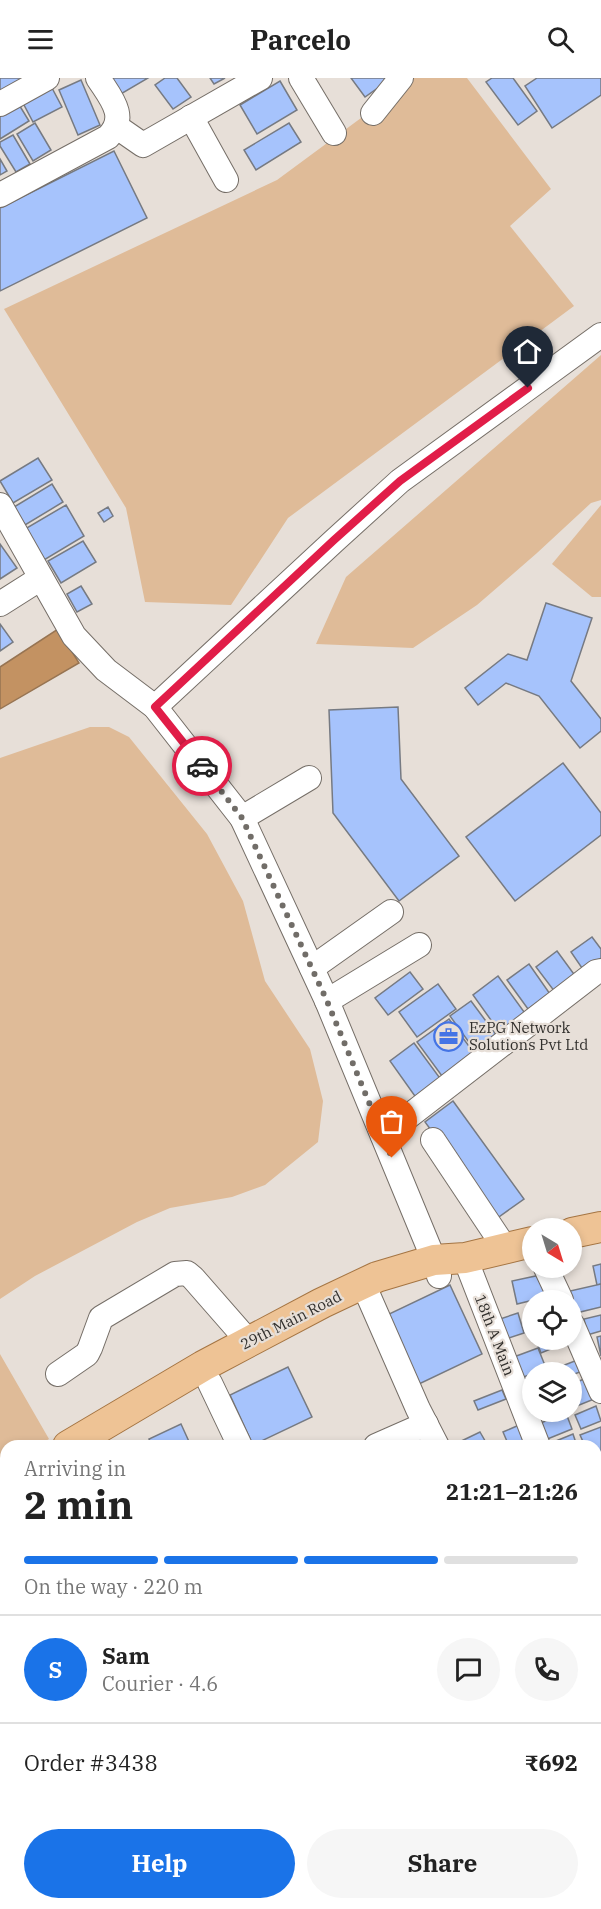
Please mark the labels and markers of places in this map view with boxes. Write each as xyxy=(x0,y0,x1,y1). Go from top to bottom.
pin xyxy=(502,326,553,388)
place label: EzPG Network Solutions Pvt Ltd xyxy=(469,1018,588,1054)
office icon: EzPG Network Solutions Pvt Ltd xyxy=(432,1020,464,1052)
pin xyxy=(366,1096,417,1158)

